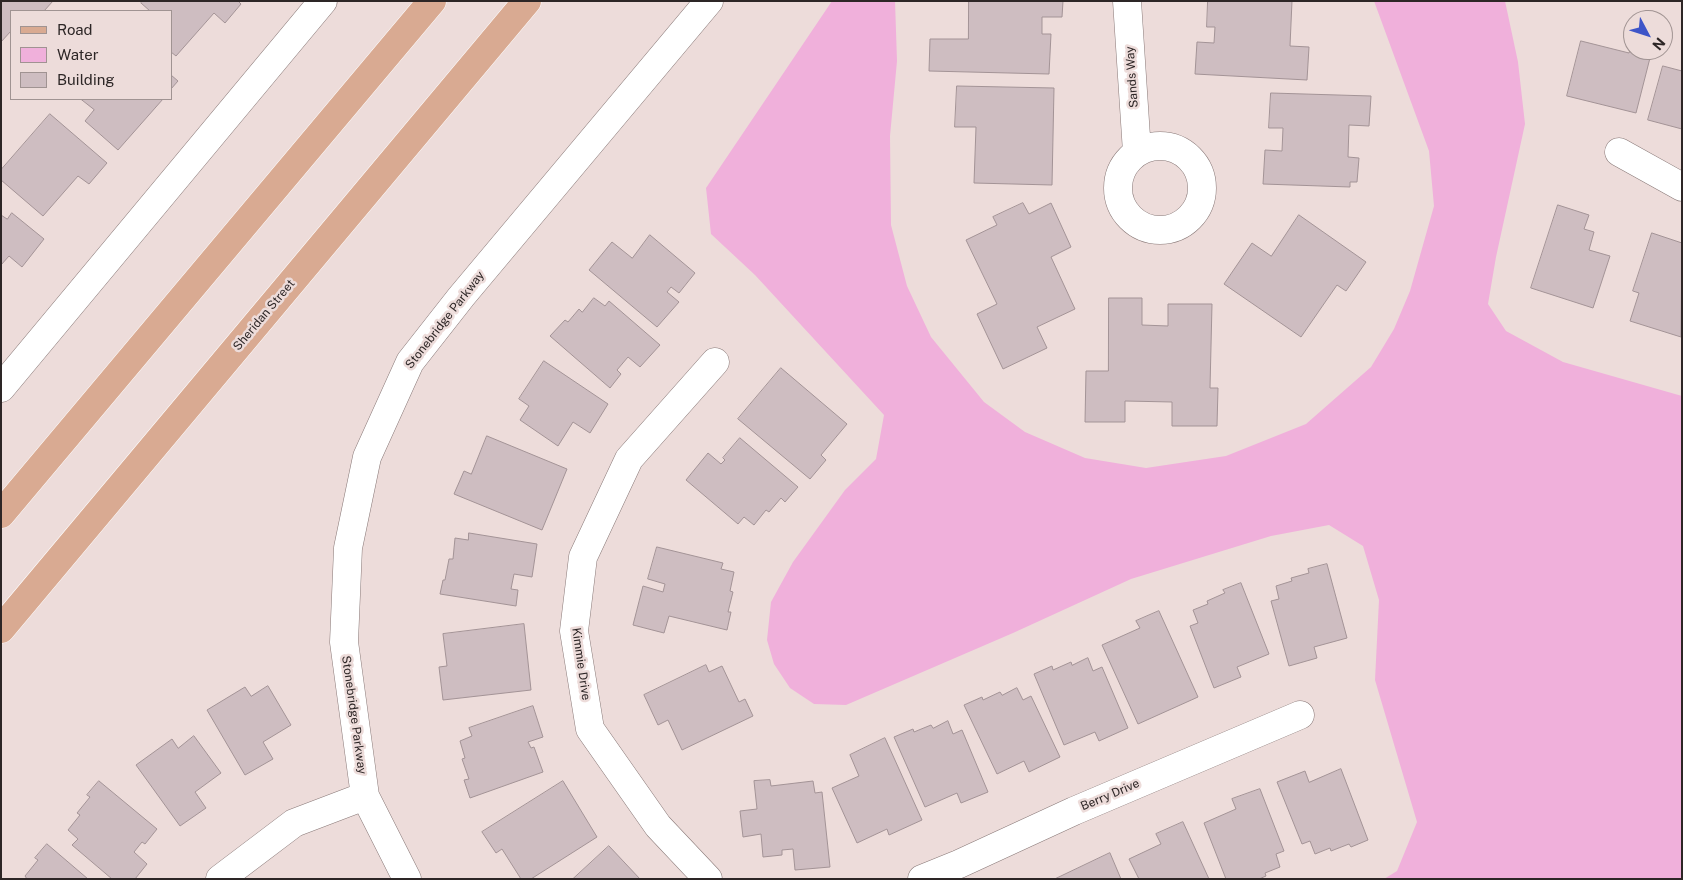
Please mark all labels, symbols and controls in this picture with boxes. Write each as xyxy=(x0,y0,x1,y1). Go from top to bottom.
legend xyxy=(10,10,172,100)
north arrow xyxy=(1623,10,1673,60)
text: Road xyxy=(57,21,93,38)
text: N xyxy=(1649,35,1668,53)
text: Water xyxy=(57,46,99,63)
street label: Sands Way xyxy=(1123,46,1141,108)
text: Building xyxy=(57,71,115,88)
street label: Stonebridge Parkway xyxy=(403,268,487,372)
street label: Sheridan Street xyxy=(230,277,298,353)
street label: Kimmie Drive xyxy=(569,627,593,701)
street label: Stonebridge Parkway xyxy=(339,655,369,775)
street label: Berry Drive xyxy=(1078,776,1142,814)

